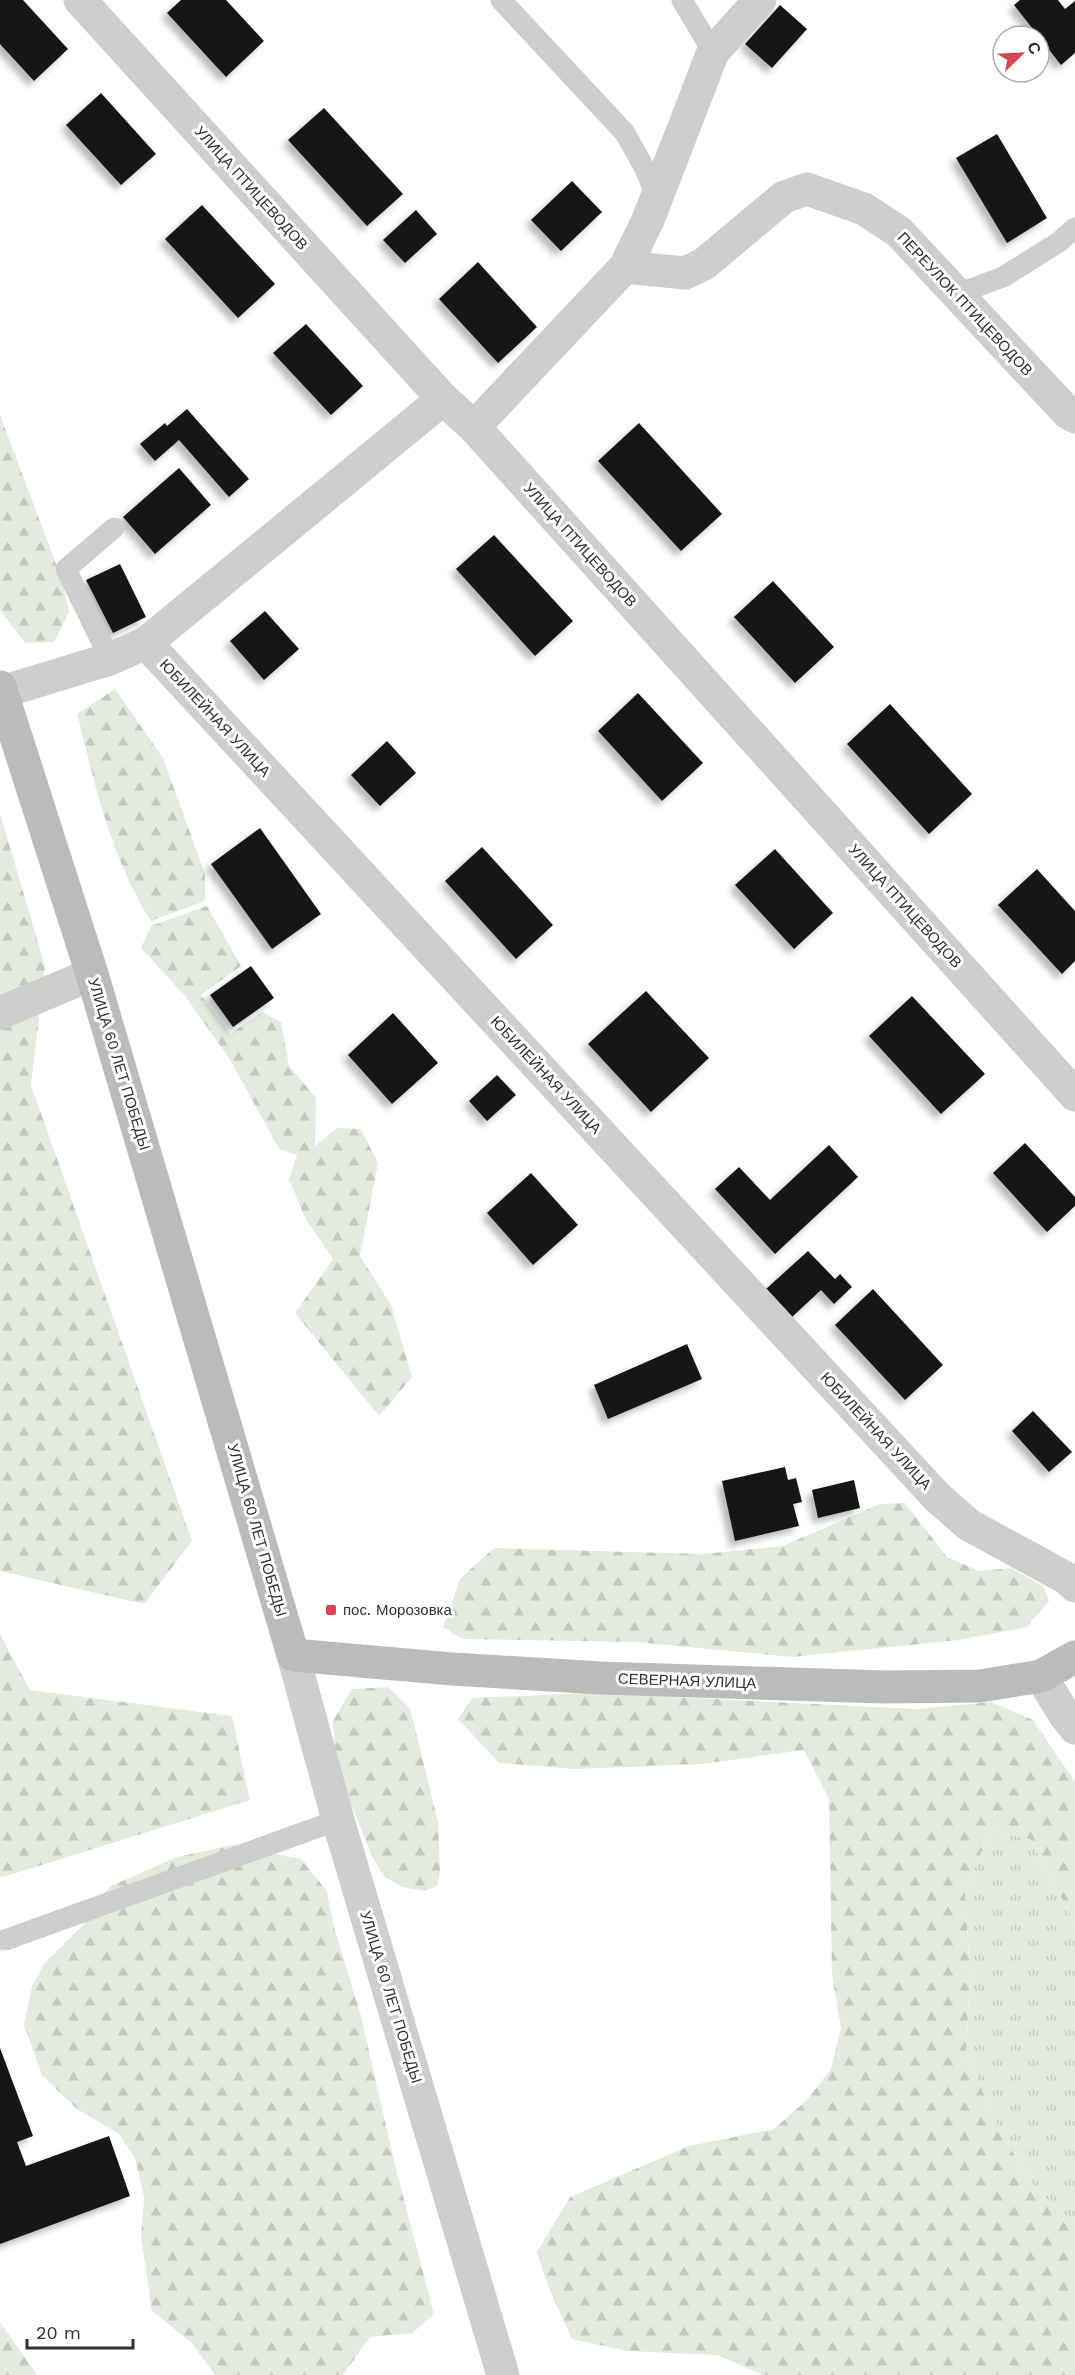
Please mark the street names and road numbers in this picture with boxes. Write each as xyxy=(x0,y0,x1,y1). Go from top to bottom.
street label: УЛИЦА ПТИЦЕВОДОВ xyxy=(191,122,311,254)
street label: ПЕРЕУЛОК ПТИЦЕВОДОВ xyxy=(894,228,1036,380)
street label: УЛИЦА ПТИЦЕВОДОВ xyxy=(520,479,640,611)
street label: ЮБИЛЕЙНАЯ УЛИЦА xyxy=(156,656,274,780)
street label: УЛИЦА ПТИЦЕВОДОВ xyxy=(845,840,965,972)
street label: УЛИЦА 60 ЛЕТ ПОБЕДЫ xyxy=(84,976,154,1152)
street label: ЮБИЛЕЙНАЯ УЛИЦА xyxy=(487,1013,605,1137)
street label: ЮБИЛЕЙНАЯ УЛИЦА xyxy=(817,1369,935,1493)
street label: УЛИЦА 60 ЛЕТ ПОБЕДЫ xyxy=(224,1441,290,1619)
street label: СЕВЕРНАЯ УЛИЦА xyxy=(618,1670,756,1692)
street label: УЛИЦА 60 ЛЕТ ПОБЕДЫ xyxy=(356,1909,426,2085)

